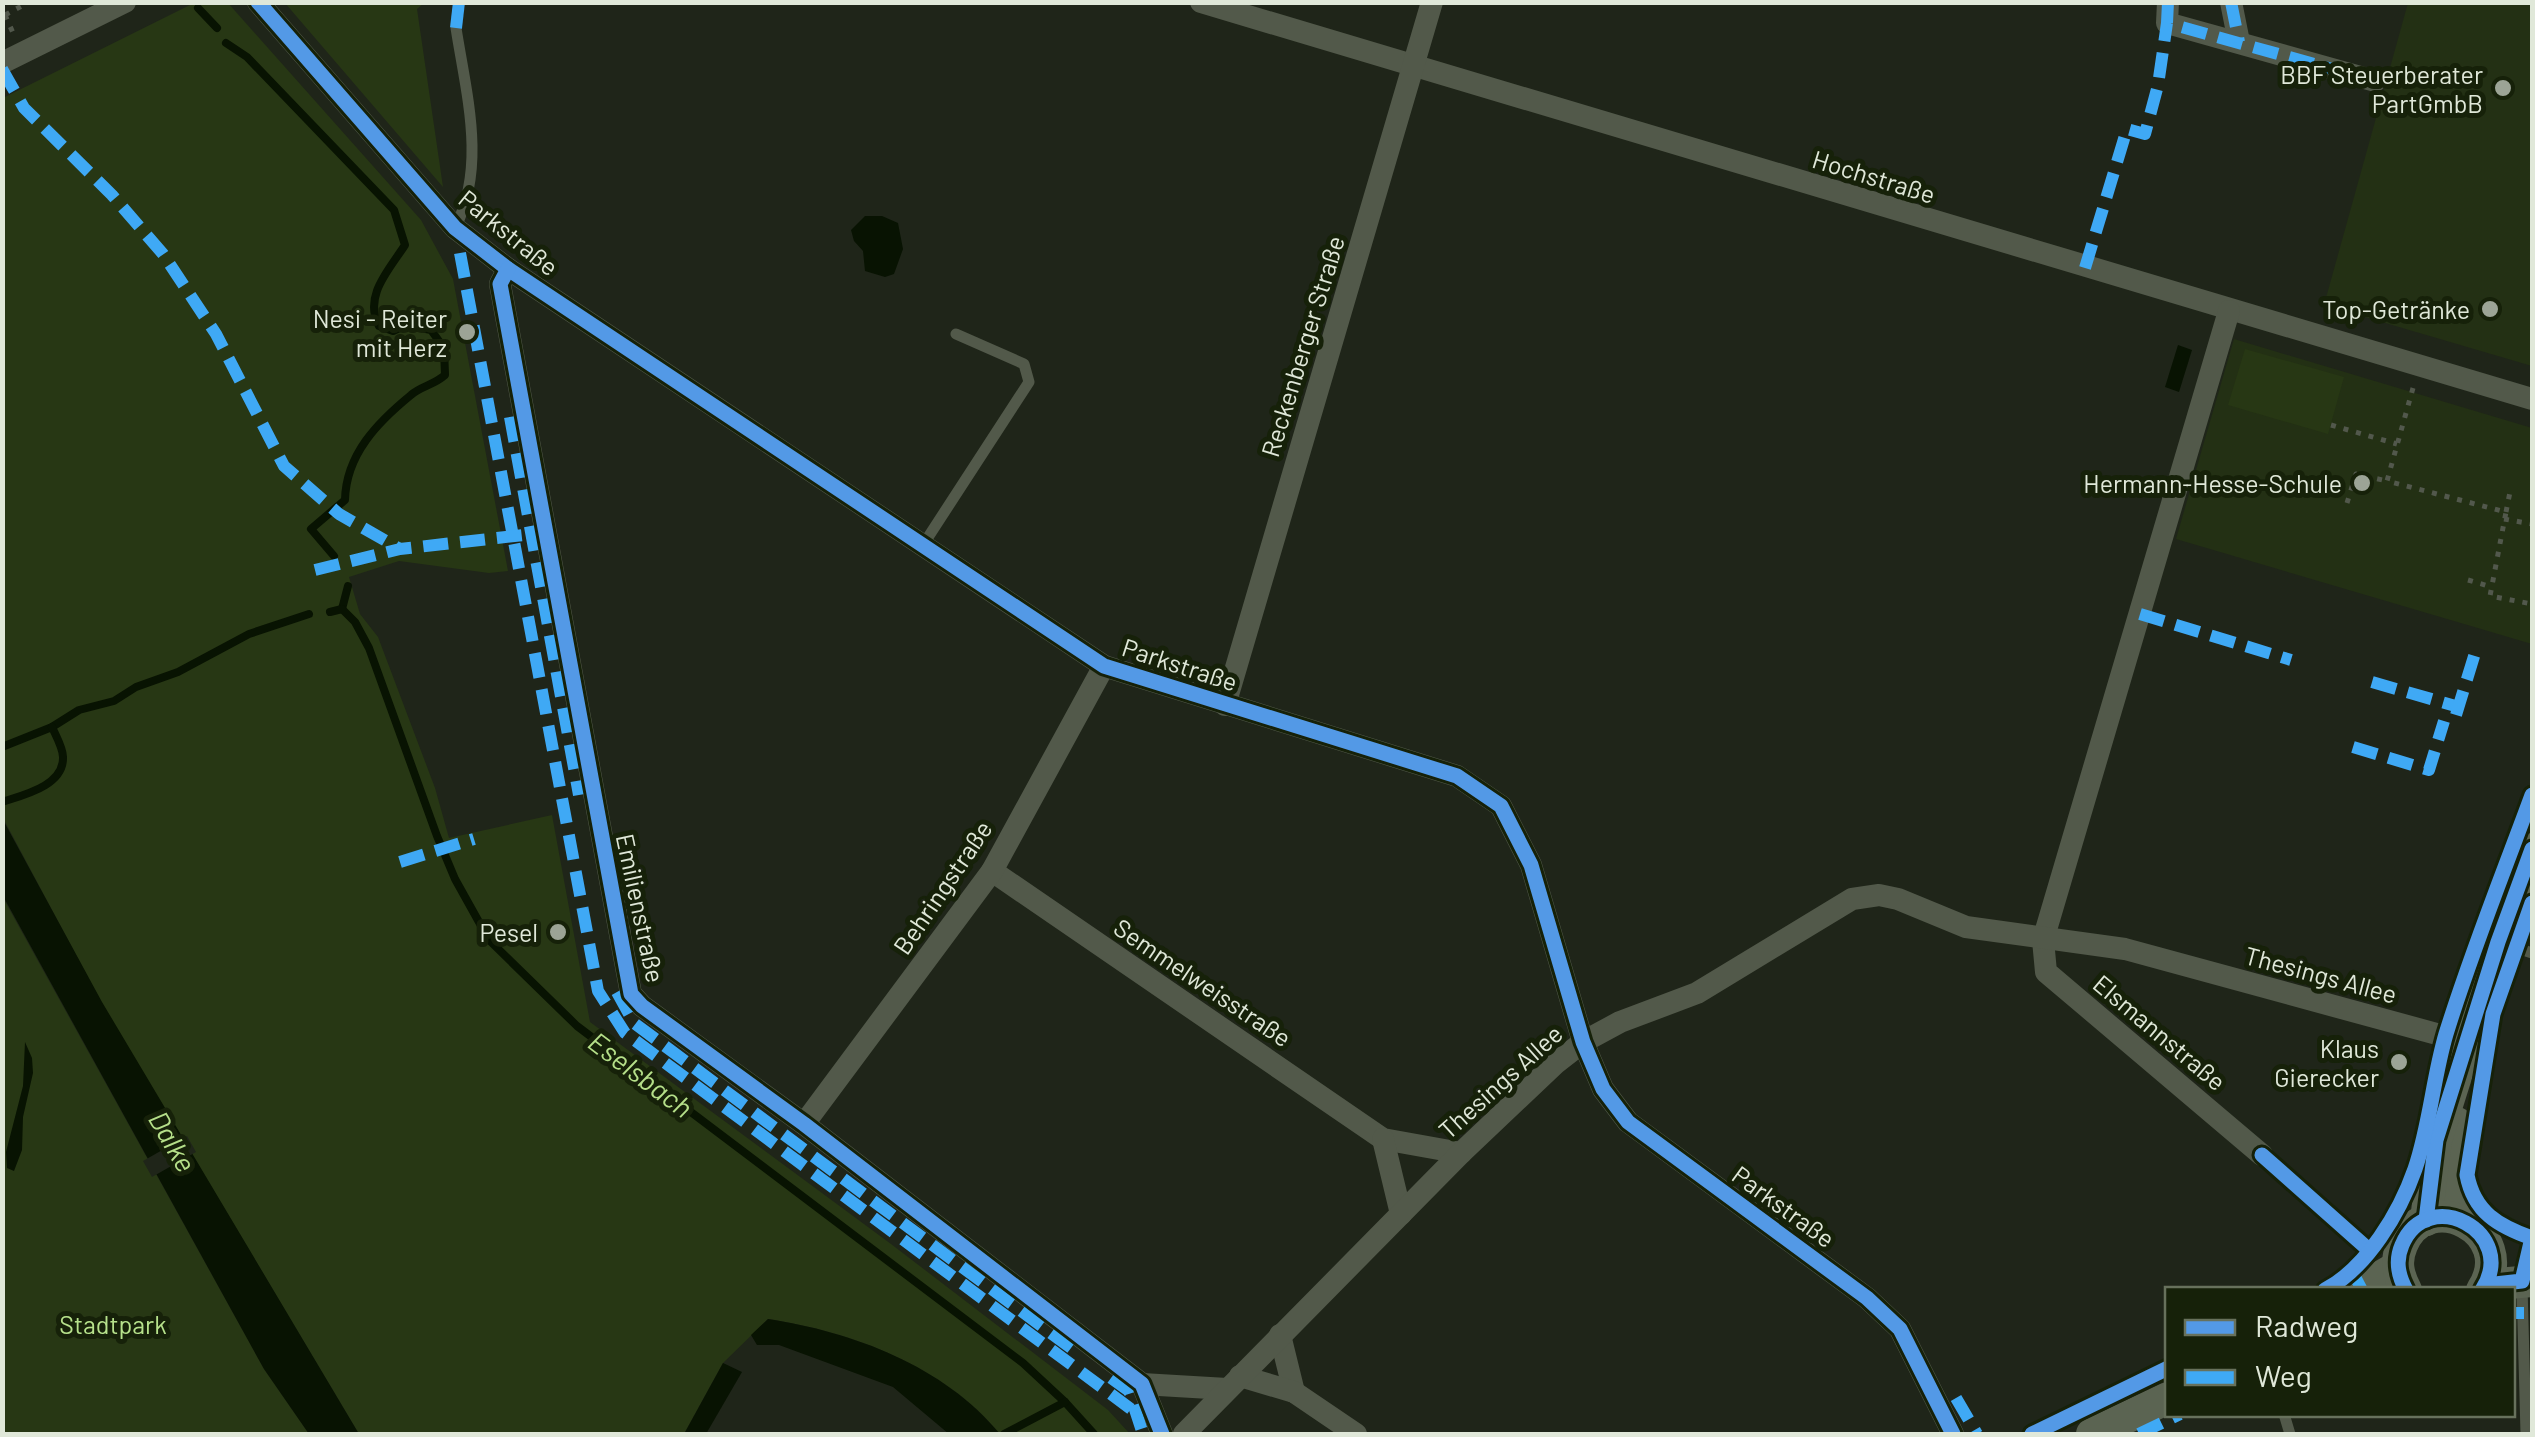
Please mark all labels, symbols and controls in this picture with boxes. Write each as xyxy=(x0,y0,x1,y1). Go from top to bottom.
place label: BBF Steuerberater PartGmbB xyxy=(2280,59,2483,118)
marker: BBF Steuerberater PartGmbB xyxy=(2492,77,2514,99)
street label: Hochstraße xyxy=(1809,143,1939,209)
street label: Parkstraße xyxy=(453,183,565,281)
street label: Reckenberger Straße xyxy=(1254,232,1350,460)
place label: Top-Getränke xyxy=(2322,294,2470,324)
marker: Top-Getränke xyxy=(2479,298,2501,320)
place label: Nesi - Reiter mit Herz xyxy=(313,303,447,362)
marker: Nesi - Reiter mit Herz xyxy=(456,321,478,343)
place label: Hermann-Hesse-Schule xyxy=(2083,468,2342,498)
marker: Hermann-Hesse-Schule xyxy=(2351,472,2373,494)
street label: Parkstraße xyxy=(1119,631,1241,697)
street label: Behringstraße xyxy=(886,814,998,960)
street label: Emilienstraße xyxy=(611,831,671,985)
street label: Semmelweisstraße xyxy=(1109,912,1297,1052)
place label: Pesel xyxy=(479,917,538,947)
marker: Pesel xyxy=(547,921,569,943)
street label: Thesings Allee xyxy=(2242,939,2400,1009)
street label: Elsmannstraße xyxy=(2088,968,2232,1096)
street label: Thesings Allee xyxy=(1432,1018,1568,1144)
water label: Eselsbach xyxy=(582,1024,700,1124)
place label: Klaus Gierecker xyxy=(2274,1033,2379,1092)
marker: Klaus Gierecker xyxy=(2388,1051,2410,1073)
water label: Dalke xyxy=(142,1104,204,1178)
street label: Parkstraße xyxy=(1727,1159,1841,1253)
legend xyxy=(2165,1287,2515,1417)
text: Radweg xyxy=(2255,1307,2358,1343)
park label: Stadtpark xyxy=(59,1309,167,1339)
text: Weg xyxy=(2255,1357,2312,1393)

